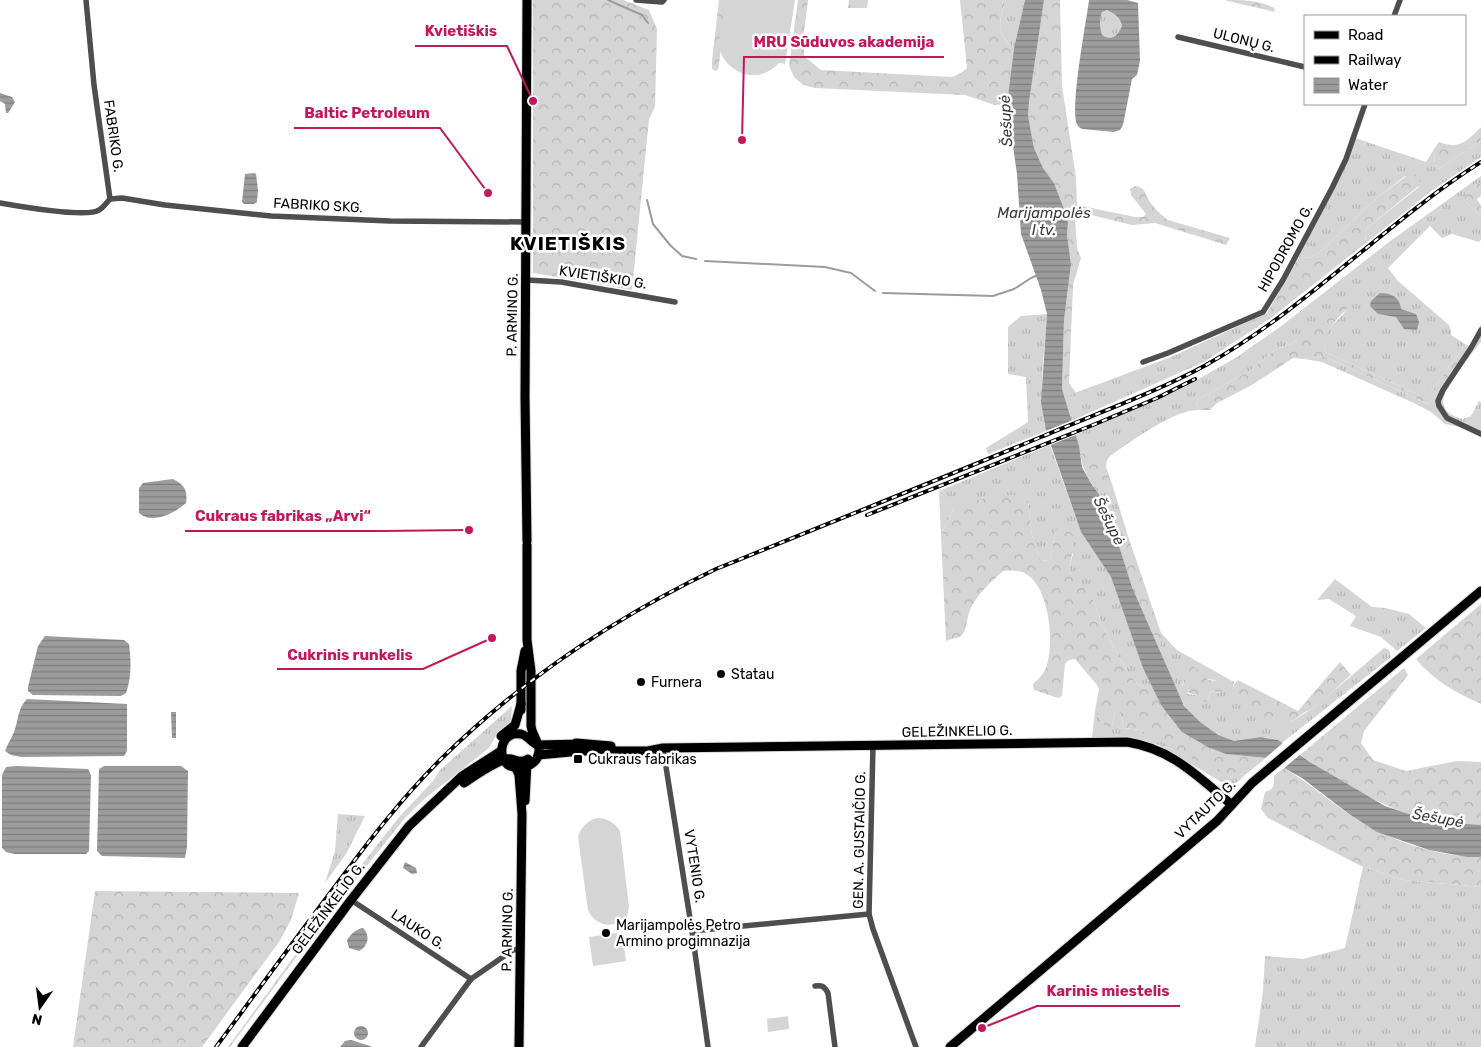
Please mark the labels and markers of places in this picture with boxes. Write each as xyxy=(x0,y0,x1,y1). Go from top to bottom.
callout: Kvietiškis xyxy=(415,16,507,46)
callout: MRU Sūduvos akademija xyxy=(744,27,944,57)
callout: Baltic Petroleum xyxy=(294,98,440,128)
callout: Cukraus fabrikas „Arvi“ xyxy=(185,501,381,531)
callout: Cukrinis runkelis xyxy=(277,639,423,669)
place label: Statau xyxy=(731,666,774,683)
marker: Statau xyxy=(715,668,727,680)
place label: Furnera xyxy=(651,674,702,691)
marker: Furnera xyxy=(635,676,647,688)
place label: Cukraus fabrikas xyxy=(588,751,697,768)
marker: Cukraus fabrikas xyxy=(572,753,584,765)
place label: Marijampolės Petro Armino progimnazija xyxy=(616,917,750,950)
marker: Marijampolės Petro Armino progimnazija xyxy=(600,927,612,939)
callout: Karinis miestelis xyxy=(1037,976,1180,1006)

